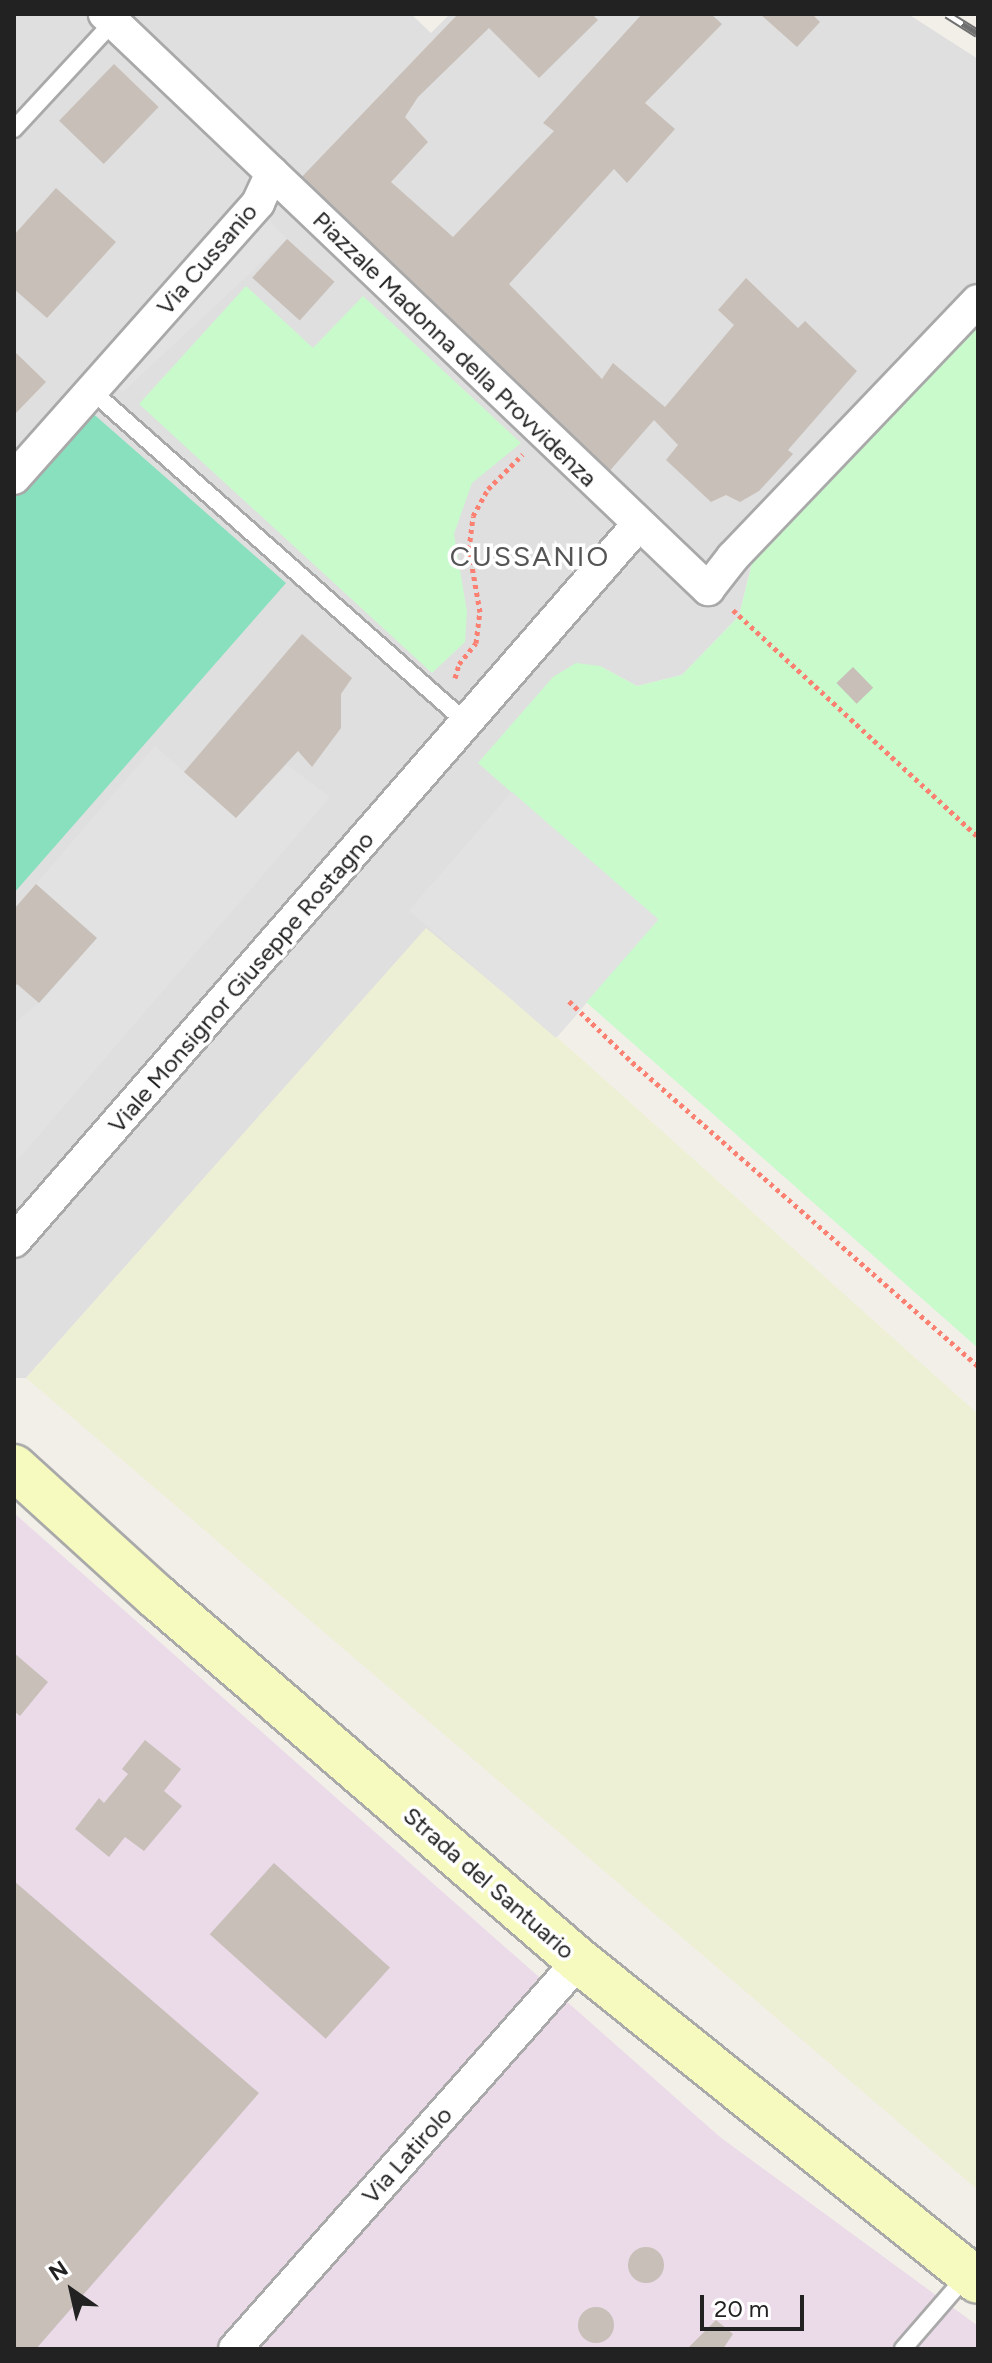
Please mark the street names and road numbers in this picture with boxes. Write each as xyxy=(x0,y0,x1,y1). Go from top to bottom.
street label: Via Cussanio xyxy=(151,197,263,321)
street label: Piazzale Madonna della Provvidenza xyxy=(307,205,603,493)
street label: Viale Monsignor Giuseppe Rostagno xyxy=(102,825,380,1139)
street label: Strada del Santuario xyxy=(398,1801,580,1965)
street label: Via Latirolo xyxy=(356,2100,458,2210)

